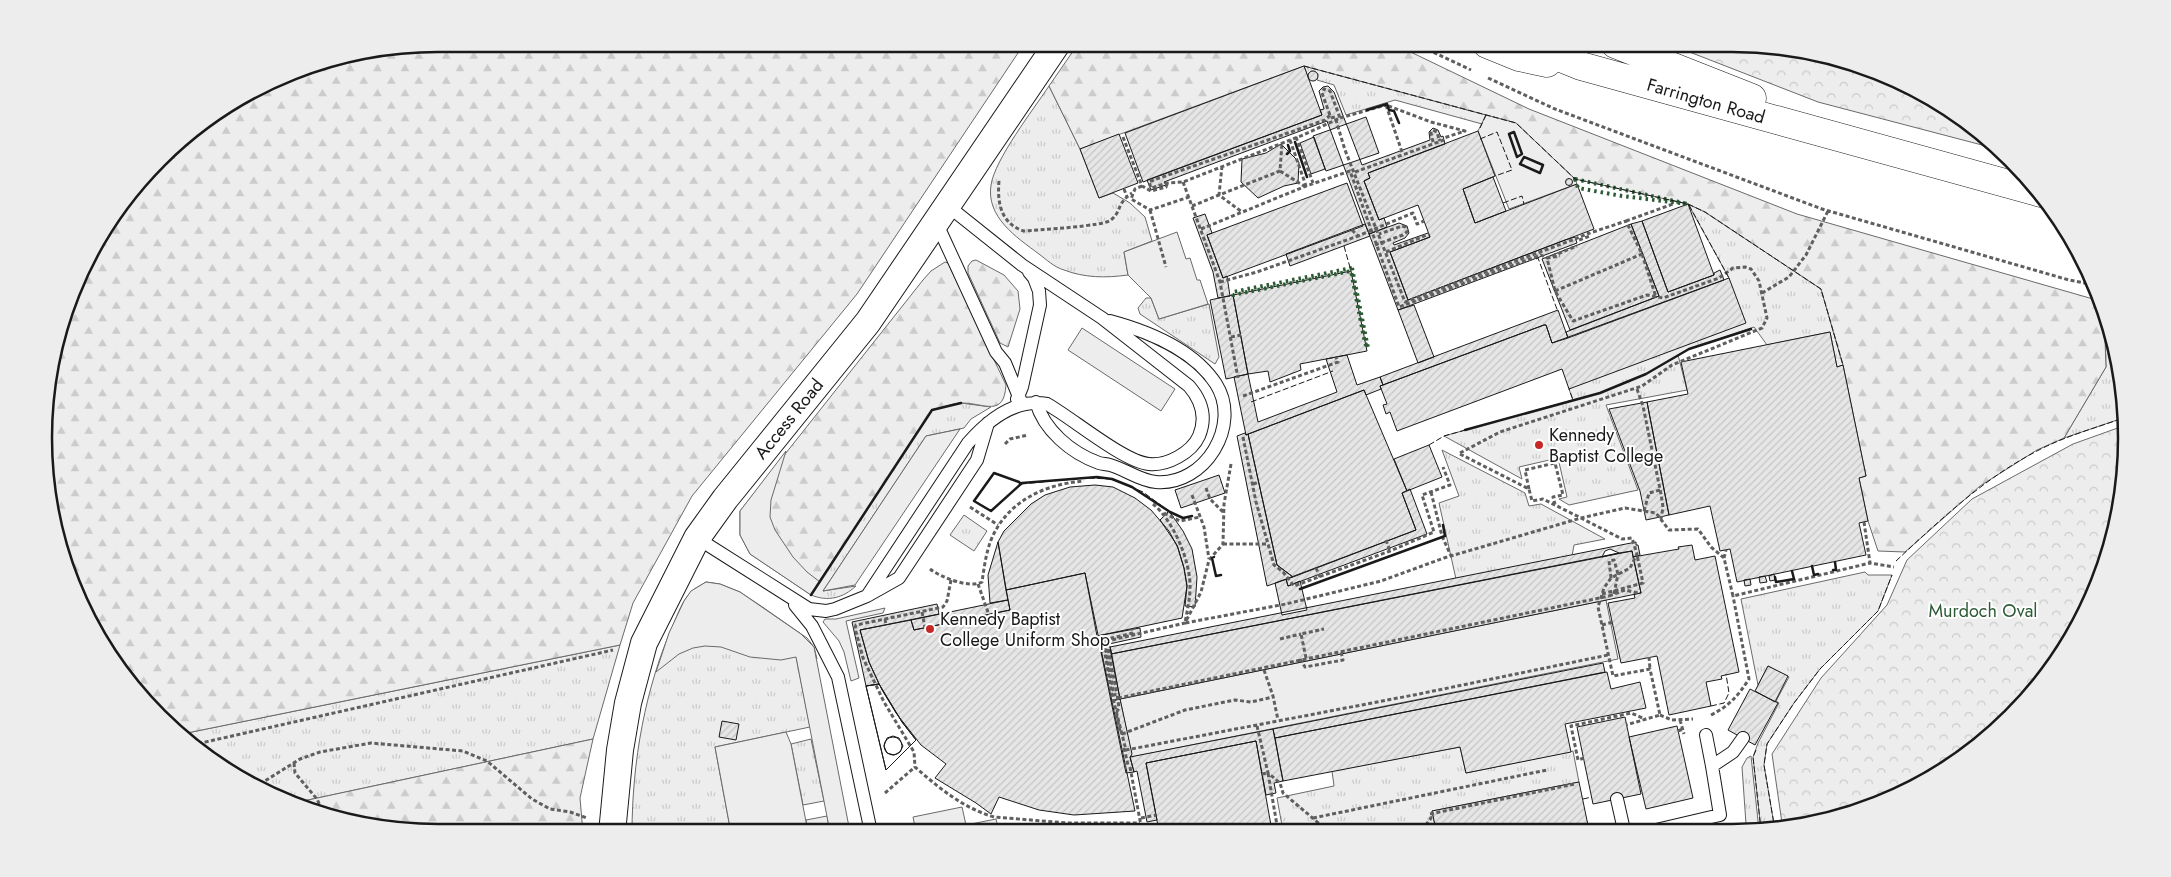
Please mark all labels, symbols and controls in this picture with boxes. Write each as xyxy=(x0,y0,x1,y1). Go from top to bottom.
street label: Farrington Road xyxy=(1644,72,1768,130)
street label: Access Road xyxy=(748,373,830,465)
place label: Kennedy Baptist College xyxy=(1549,422,1663,469)
marker: Kennedy Baptist College xyxy=(1533,439,1545,451)
park label: Murdoch Oval xyxy=(1929,598,2037,624)
place label: Kennedy Baptist College Uniform Shop xyxy=(940,606,1110,653)
marker: Kennedy Baptist College Uniform Shop xyxy=(924,623,936,635)

